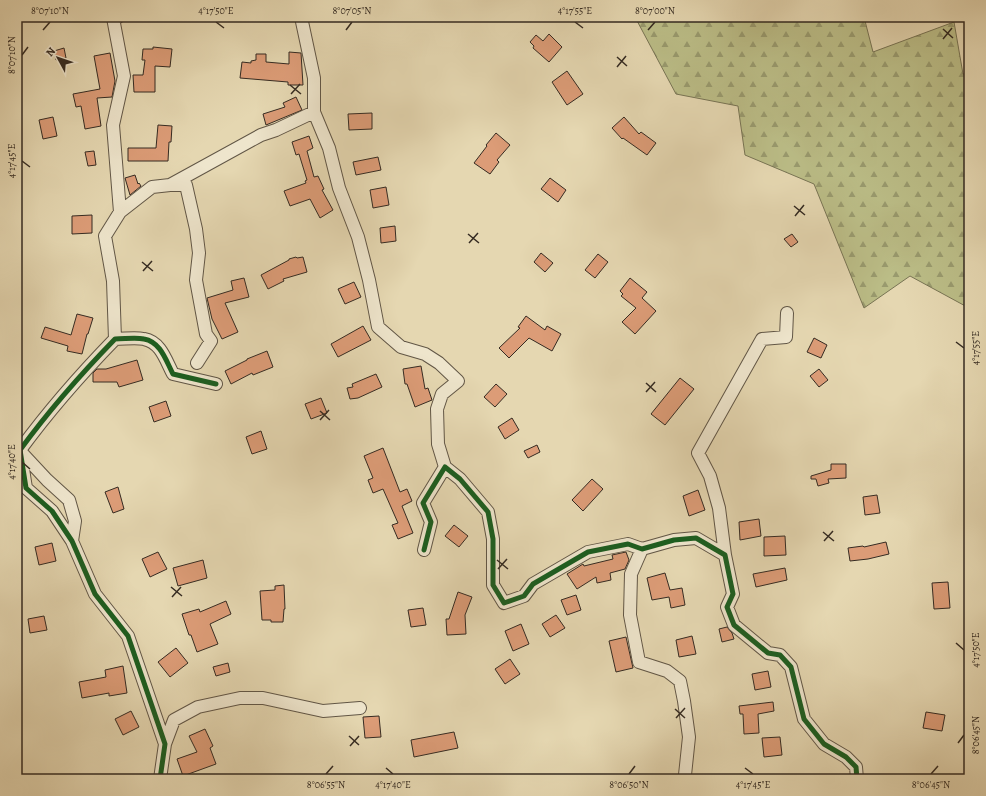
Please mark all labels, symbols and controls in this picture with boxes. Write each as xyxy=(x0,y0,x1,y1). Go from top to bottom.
text: 8°07'10"N xyxy=(31,4,69,17)
text: 4°17'50"E xyxy=(198,4,234,17)
text: 8°07'05"N xyxy=(333,4,371,17)
text: 4°17'55"E xyxy=(558,4,592,17)
text: 8°07'00"N xyxy=(635,4,675,17)
text: 8°07'10"N xyxy=(5,36,18,74)
north arrow xyxy=(38,38,78,78)
text: N xyxy=(42,44,59,60)
text: 4°17'45"E xyxy=(5,144,18,178)
text: 4°17'55"E xyxy=(969,331,982,365)
text: 4°17'40"E xyxy=(5,444,18,480)
text: 4°17'50"E xyxy=(969,632,982,668)
text: 8°06'45"N xyxy=(969,716,982,754)
text: 8°06'55"N xyxy=(307,778,345,791)
text: 4°17'40"E xyxy=(375,778,411,791)
text: 8°06'50"N xyxy=(609,778,649,791)
text: 4°17'45"E xyxy=(736,778,770,791)
text: 8°06'45"N xyxy=(912,778,950,791)

